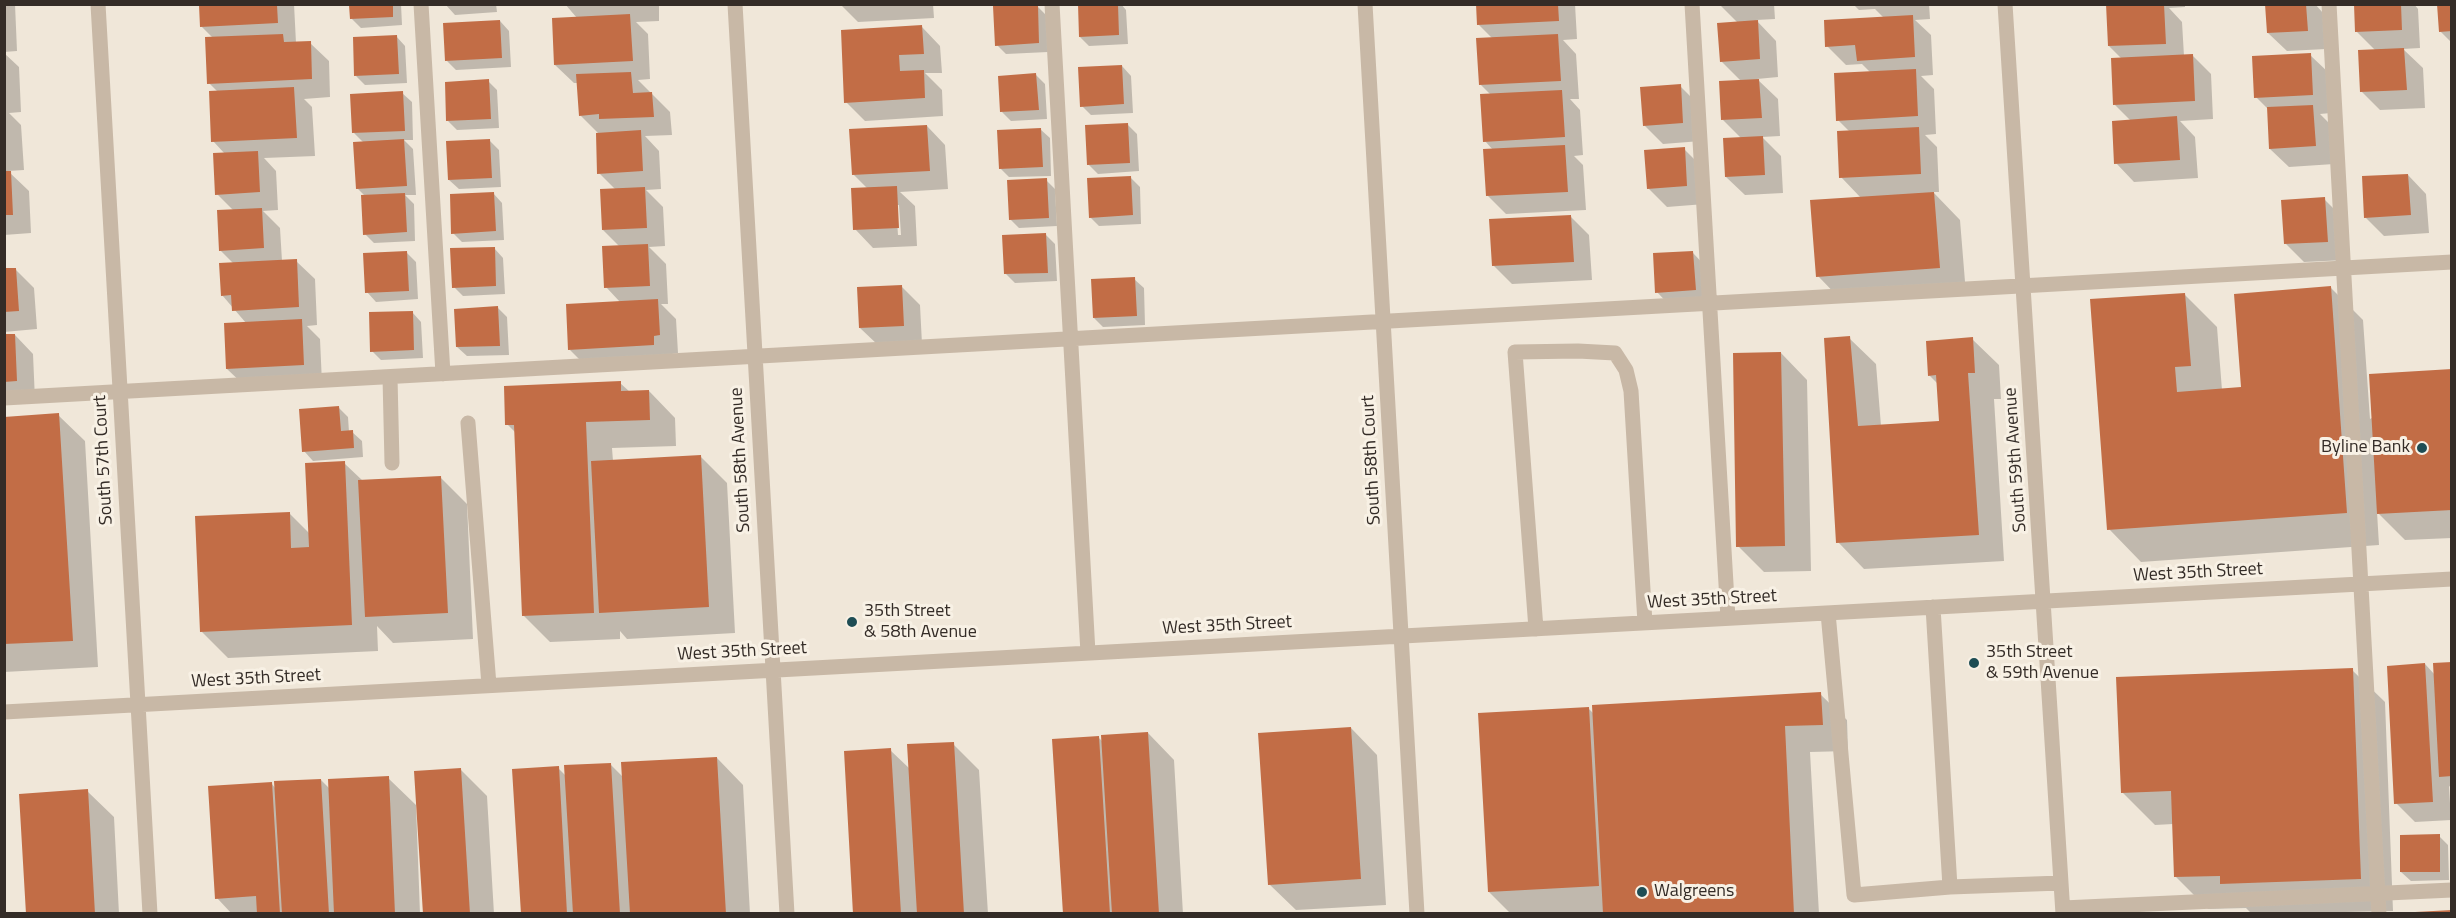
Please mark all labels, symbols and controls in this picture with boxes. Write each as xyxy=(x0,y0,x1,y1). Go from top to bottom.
street label: South 58th Avenue xyxy=(726,387,756,533)
street label: South 59th Avenue xyxy=(2000,387,2032,533)
street label: South 57th Court xyxy=(90,394,118,526)
street label: South 58th Court xyxy=(1358,394,1386,526)
place label: Byline Bank xyxy=(2321,437,2410,459)
marker: Byline Bank xyxy=(2415,441,2429,455)
street label: West 35th Street xyxy=(2133,559,2263,587)
street label: West 35th Street xyxy=(1647,586,1777,614)
place label: 35th Street & 58th Avenue xyxy=(864,601,977,644)
street label: West 35th Street xyxy=(1162,612,1292,640)
marker: 35th Street & 58th Avenue xyxy=(845,615,859,629)
street label: West 35th Street xyxy=(677,638,807,666)
place label: 35th Street & 59th Avenue xyxy=(1986,642,2099,684)
marker: 35th Street & 59th Avenue xyxy=(1967,656,1981,670)
street label: West 35th Street xyxy=(191,665,321,693)
place label: Walgreens xyxy=(1654,881,1734,903)
marker: Walgreens xyxy=(1635,885,1649,899)

